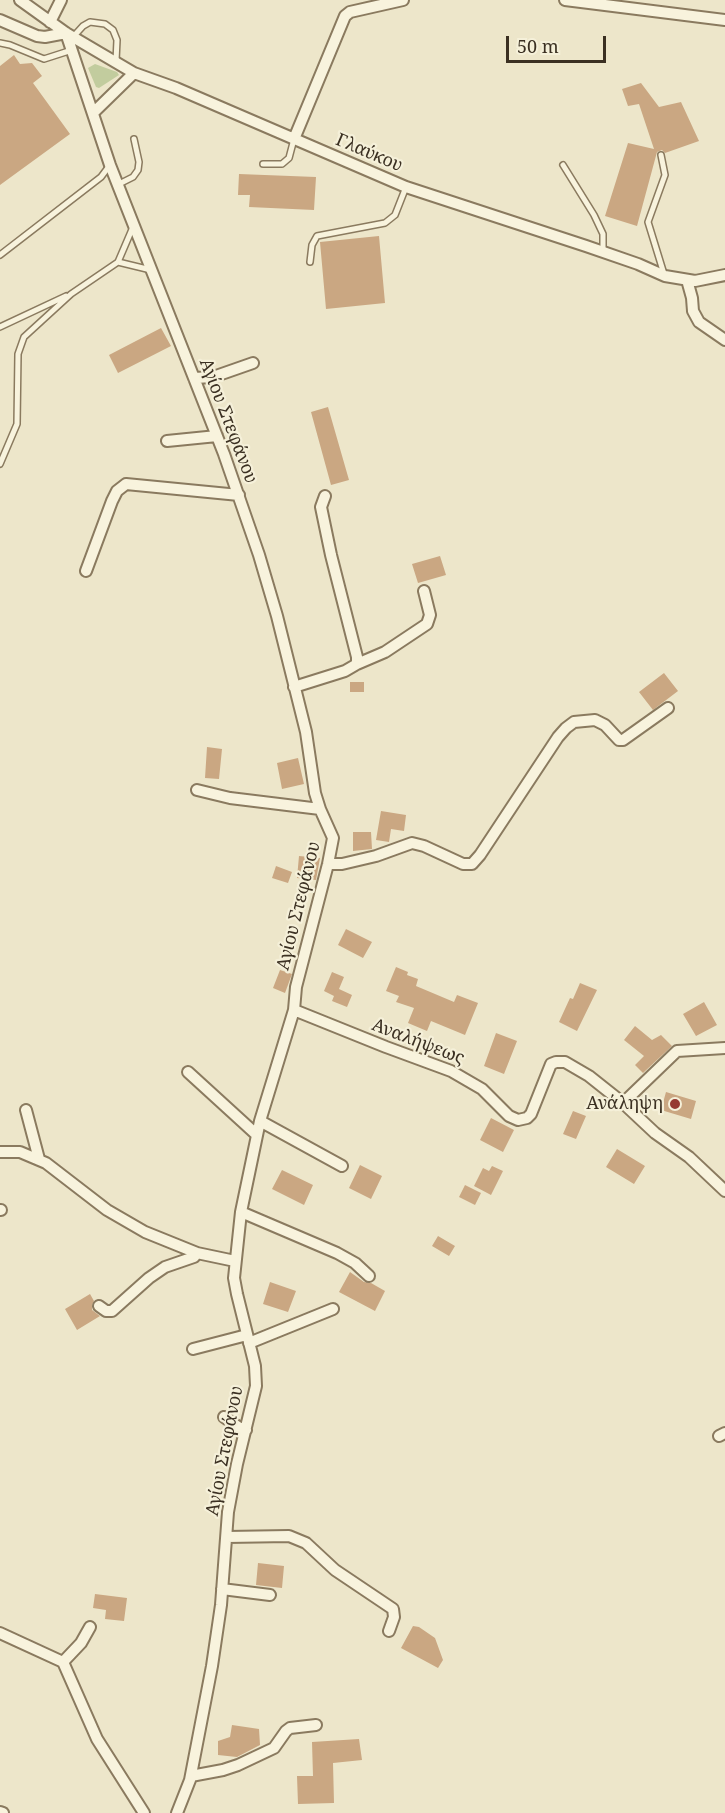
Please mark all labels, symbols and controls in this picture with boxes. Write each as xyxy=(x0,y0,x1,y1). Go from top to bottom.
scale bar xyxy=(509,24,610,62)
text: 50 m xyxy=(517,34,559,58)
street label: Γλαύκου xyxy=(332,129,406,177)
street label: Αγίου Στεφάνου xyxy=(194,356,262,486)
street label: Αγίου Στεφάνου xyxy=(273,839,325,973)
street label: Αναλήψεως xyxy=(369,1014,467,1070)
place label: Ανάληψη xyxy=(586,1093,663,1115)
marker: Ανάληψη xyxy=(668,1097,682,1111)
street label: Αγίου Στεφάνου xyxy=(202,1384,248,1518)

